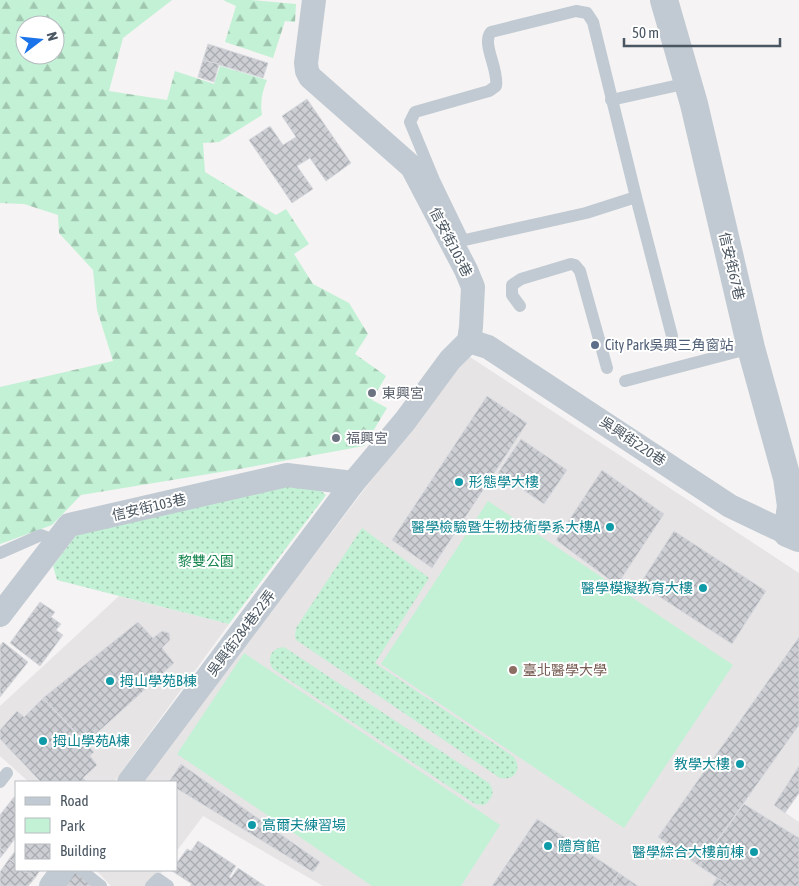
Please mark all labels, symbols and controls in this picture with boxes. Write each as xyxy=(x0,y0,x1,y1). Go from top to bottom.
north arrow xyxy=(15,15,65,65)
scale bar xyxy=(624,15,780,47)
text: 50 m xyxy=(632,24,659,41)
text: N xyxy=(44,30,61,43)
street label: 信安街103巷 xyxy=(427,205,475,279)
street label: 信安街67巷 xyxy=(716,231,748,301)
place label: City Park吳興三角窗站 xyxy=(605,337,734,353)
marker: City Park吳興三角窗站 xyxy=(589,339,601,351)
place label: 東興宮 xyxy=(382,385,424,401)
marker: 東興宮 xyxy=(366,387,378,399)
street label: 吳興街220巷 xyxy=(597,413,669,469)
place label: 福興宮 xyxy=(346,430,388,446)
marker: 福興宮 xyxy=(330,432,342,444)
place label: 形態學大樓 xyxy=(469,474,539,490)
marker: 形態學大樓 xyxy=(453,476,465,488)
street label: 信安街103巷 xyxy=(110,491,188,523)
place label: 醫學檢驗暨生物技術學系大樓A xyxy=(411,519,600,535)
marker: 醫學檢驗暨生物技術學系大樓A xyxy=(604,521,616,533)
park label: 黎雙公園 xyxy=(178,553,234,569)
place label: 醫學模擬教育大樓 xyxy=(581,580,693,596)
marker: 醫學模擬教育大樓 xyxy=(697,582,709,594)
street label: 吳興街284巷22弄 xyxy=(204,587,278,679)
place label: 臺北醫學大學 xyxy=(523,662,607,678)
marker: 臺北醫學大學 xyxy=(507,664,519,676)
place label: 拇山學苑B棟 xyxy=(120,673,197,689)
marker: 拇山學苑B棟 xyxy=(104,675,116,687)
place label: 拇山學苑A棟 xyxy=(53,733,130,749)
marker: 拇山學苑A棟 xyxy=(37,735,49,747)
place label: 教學大樓 xyxy=(674,756,730,772)
marker: 教學大樓 xyxy=(734,758,746,770)
legend xyxy=(15,781,178,871)
text: Road xyxy=(60,792,89,809)
text: Park xyxy=(60,817,85,834)
place label: 高爾夫練習場 xyxy=(262,817,346,833)
marker: 高爾夫練習場 xyxy=(246,819,258,831)
place label: 體育館 xyxy=(558,838,600,854)
marker: 體育館 xyxy=(542,840,554,852)
text: Building xyxy=(60,842,106,859)
place label: 醫學綜合大樓前棟 xyxy=(632,844,744,860)
marker: 醫學綜合大樓前棟 xyxy=(748,846,760,858)

